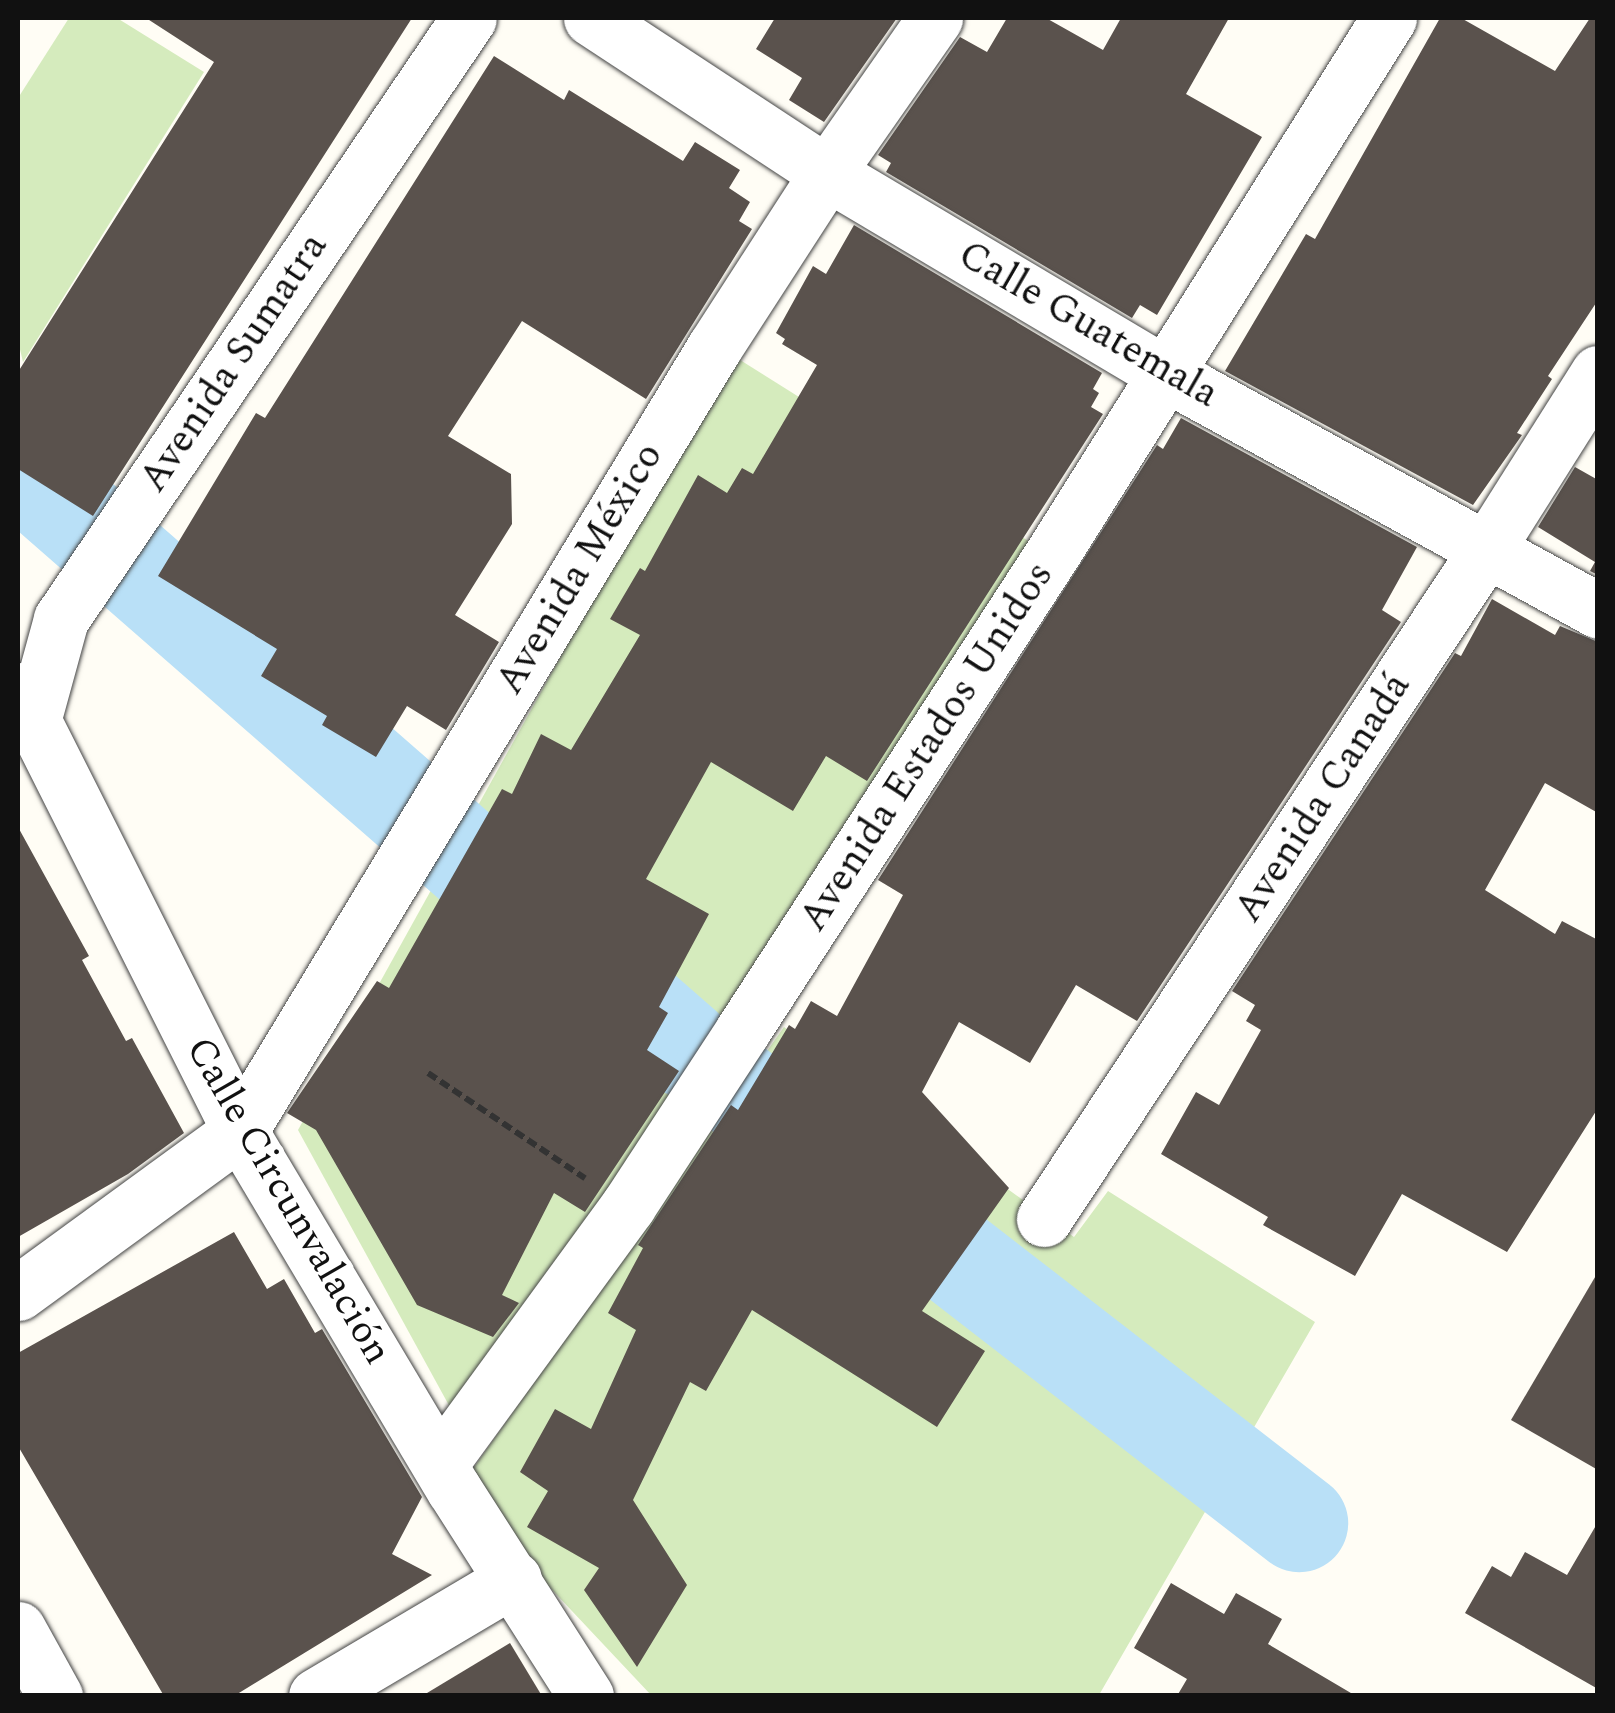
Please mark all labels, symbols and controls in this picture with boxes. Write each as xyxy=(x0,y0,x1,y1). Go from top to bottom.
street label: Avenida Sumatra xyxy=(130,224,338,502)
street label: Calle Guatemala xyxy=(949,231,1227,419)
street label: Avenida México xyxy=(486,435,674,703)
street label: Avenida Estados Unidos xyxy=(790,553,1064,941)
street label: Avenida Canadá xyxy=(1225,664,1421,932)
street label: Calle Circunvalación xyxy=(175,1029,401,1373)

